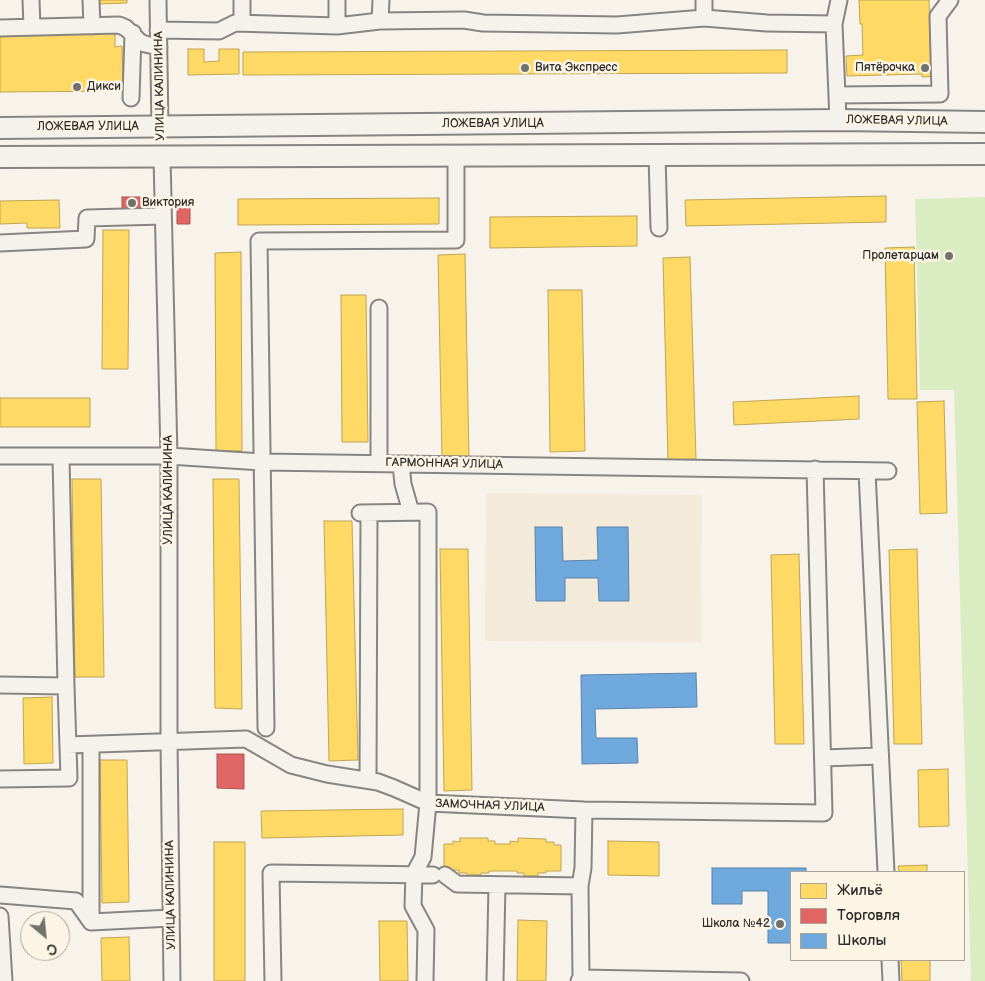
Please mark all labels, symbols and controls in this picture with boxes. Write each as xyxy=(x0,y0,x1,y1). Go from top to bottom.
street label: УЛИЦА КАЛИНИНА xyxy=(152,31,168,141)
place label: Вита Экспресс xyxy=(535,61,617,75)
place label: Пятёрочка xyxy=(855,61,915,75)
marker: Вита Экспресс xyxy=(519,62,531,74)
marker: Пятёрочка xyxy=(919,62,931,74)
place label: Дикси xyxy=(87,80,121,94)
marker: Дикси xyxy=(71,81,83,93)
street label: ЛОЖЕВАЯ УЛИЦА xyxy=(846,113,948,129)
street label: ЛОЖЕВАЯ УЛИЦА xyxy=(442,117,544,131)
street label: ЛОЖЕВАЯ УЛИЦА xyxy=(37,120,139,134)
place label: Виктория xyxy=(142,196,194,210)
marker: Виктория xyxy=(126,197,138,209)
place label: Пролетарцам xyxy=(862,249,939,263)
marker: Пролетарцам xyxy=(943,250,955,262)
street label: УЛИЦА КАЛИНИНА xyxy=(162,435,176,545)
street label: ГАРМОННАЯ УЛИЦА xyxy=(385,456,503,472)
street label: ЗАМОЧНАЯ УЛИЦА xyxy=(435,797,545,815)
street label: УЛИЦА КАЛИНИНА xyxy=(163,840,179,950)
legend xyxy=(790,871,965,961)
text: Жильё xyxy=(837,881,883,900)
text: Торговля xyxy=(837,906,900,925)
north arrow xyxy=(20,911,70,961)
place label: Школа №42 xyxy=(702,917,770,931)
marker: Школа №42 xyxy=(774,918,786,930)
text: Школы xyxy=(837,931,886,950)
text: С xyxy=(44,939,60,959)

